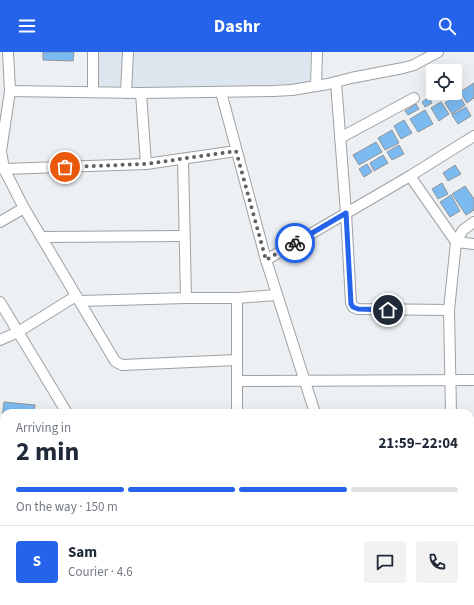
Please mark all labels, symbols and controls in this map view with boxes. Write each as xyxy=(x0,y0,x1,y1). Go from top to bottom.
text: Dashr xyxy=(214,14,260,39)
icon: menu xyxy=(16,15,38,37)
icon: search xyxy=(436,15,458,37)
map controls xyxy=(426,64,462,100)
button: locate xyxy=(426,64,462,100)
pin xyxy=(48,150,82,184)
icon: bag xyxy=(54,156,76,178)
courier xyxy=(275,223,315,263)
icon: bike xyxy=(284,232,306,254)
pin xyxy=(371,293,405,327)
icon: home xyxy=(377,299,399,321)
text: Arriving in xyxy=(16,419,71,437)
text: 2 min xyxy=(16,433,79,470)
text: 21:59–22:04 xyxy=(378,433,458,454)
text: On the way · 150 m xyxy=(16,498,118,516)
button: chat xyxy=(364,541,406,583)
button: phone xyxy=(416,541,458,583)
text: Sam xyxy=(68,542,97,563)
text: S xyxy=(33,551,41,572)
text: Courier · 4.6 xyxy=(68,563,133,581)

